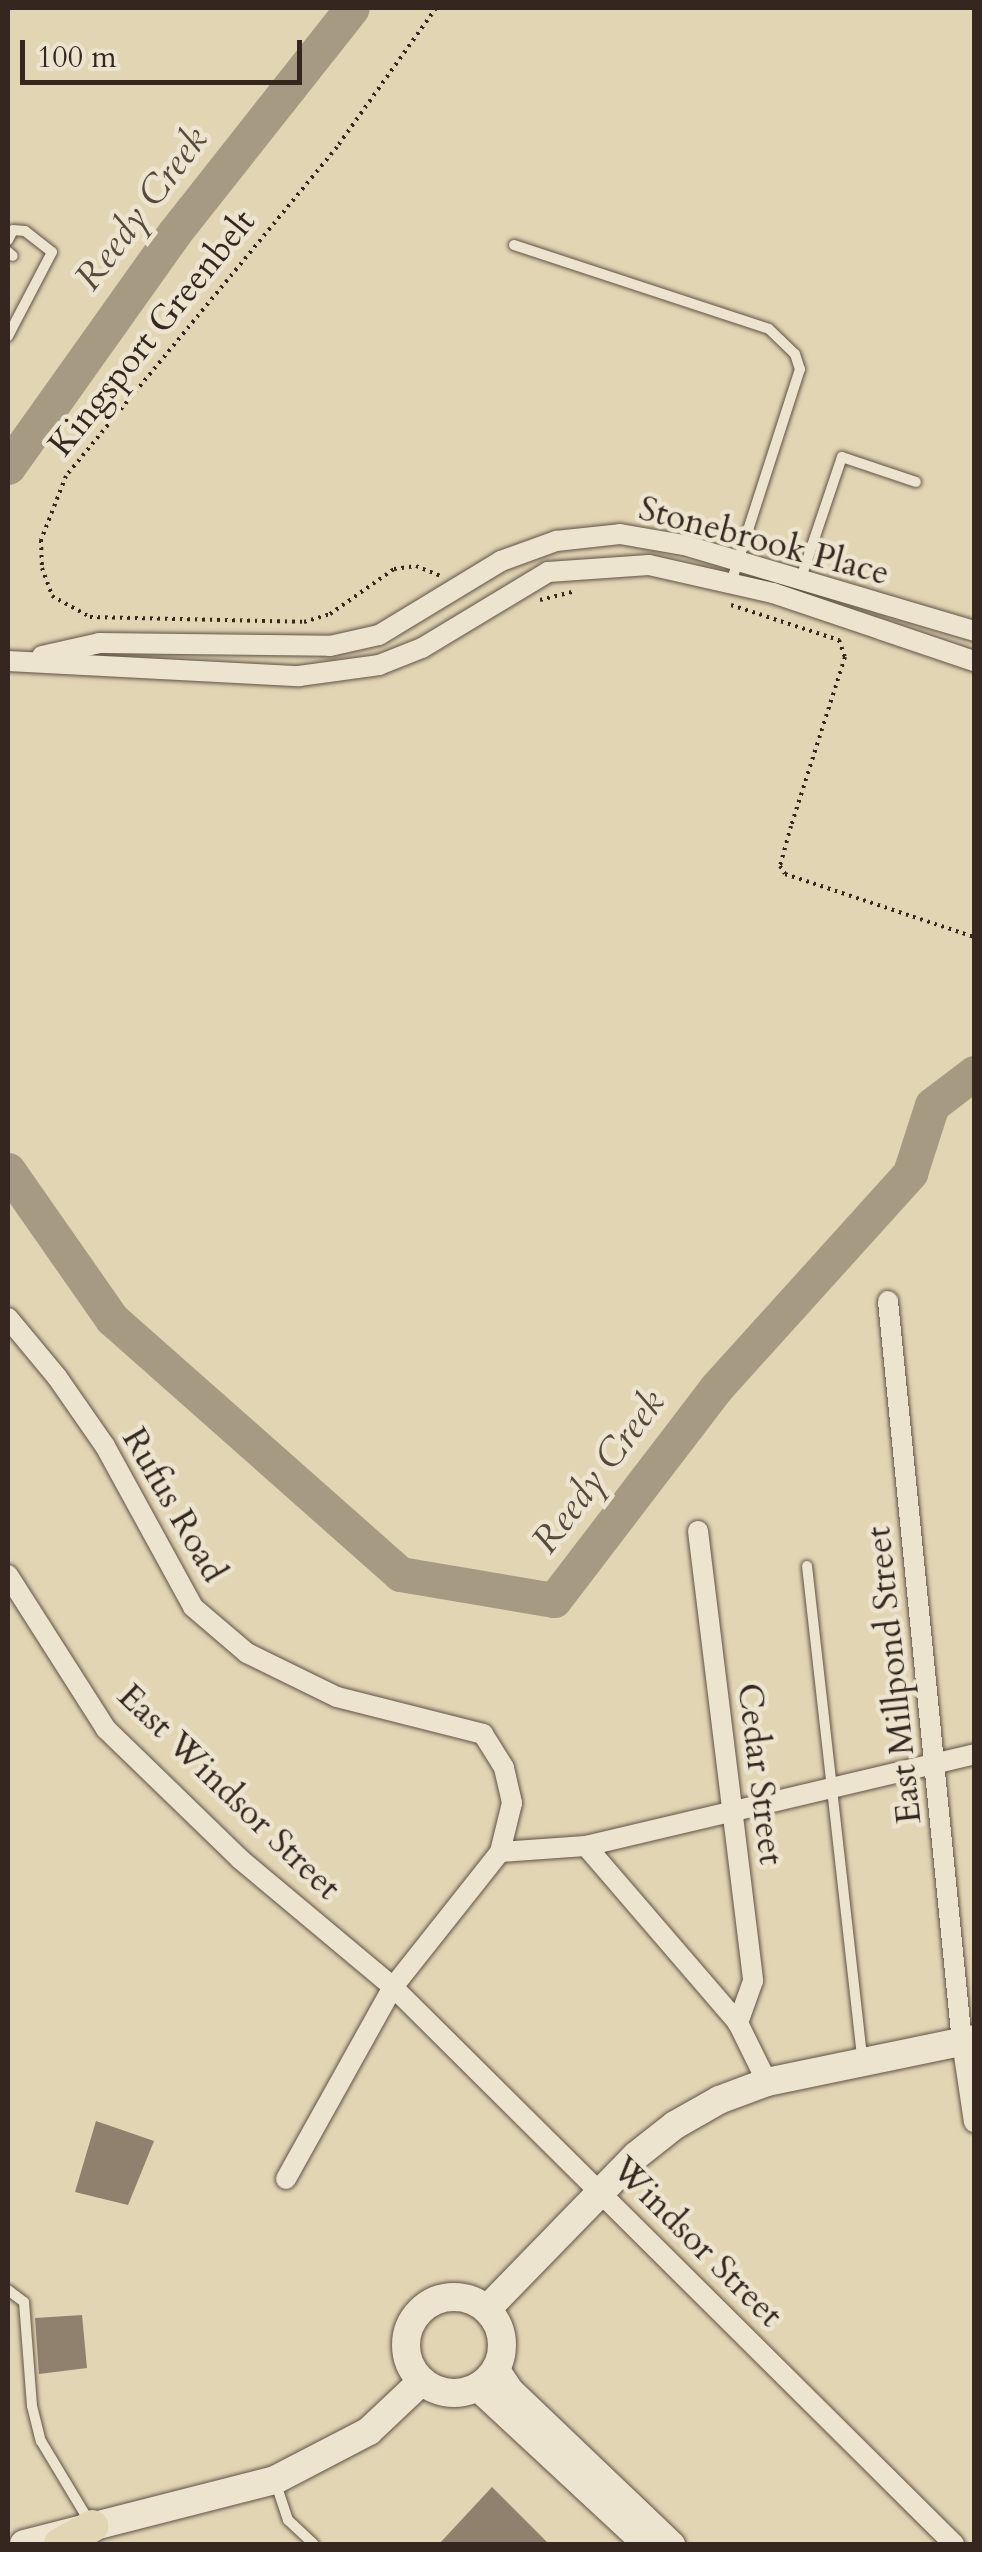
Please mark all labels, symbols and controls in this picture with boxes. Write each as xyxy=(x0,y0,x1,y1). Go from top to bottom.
scale bar xyxy=(25,20,308,82)
text: 100 m xyxy=(37,37,117,78)
water label: Reedy Creek xyxy=(66,118,218,300)
street label: Kingsport Greenbelt xyxy=(40,201,264,465)
street label: Stonebrook Place xyxy=(634,487,894,595)
water label: Reedy Creek xyxy=(523,1381,675,1563)
street label: Rufus Road xyxy=(113,1420,235,1590)
street label: East Millpond Street xyxy=(857,1524,931,1826)
street label: East Windsor Street xyxy=(109,1675,349,1909)
street label: Cedar Street xyxy=(728,1681,792,1867)
street label: Windsor Street xyxy=(603,2148,791,2336)

